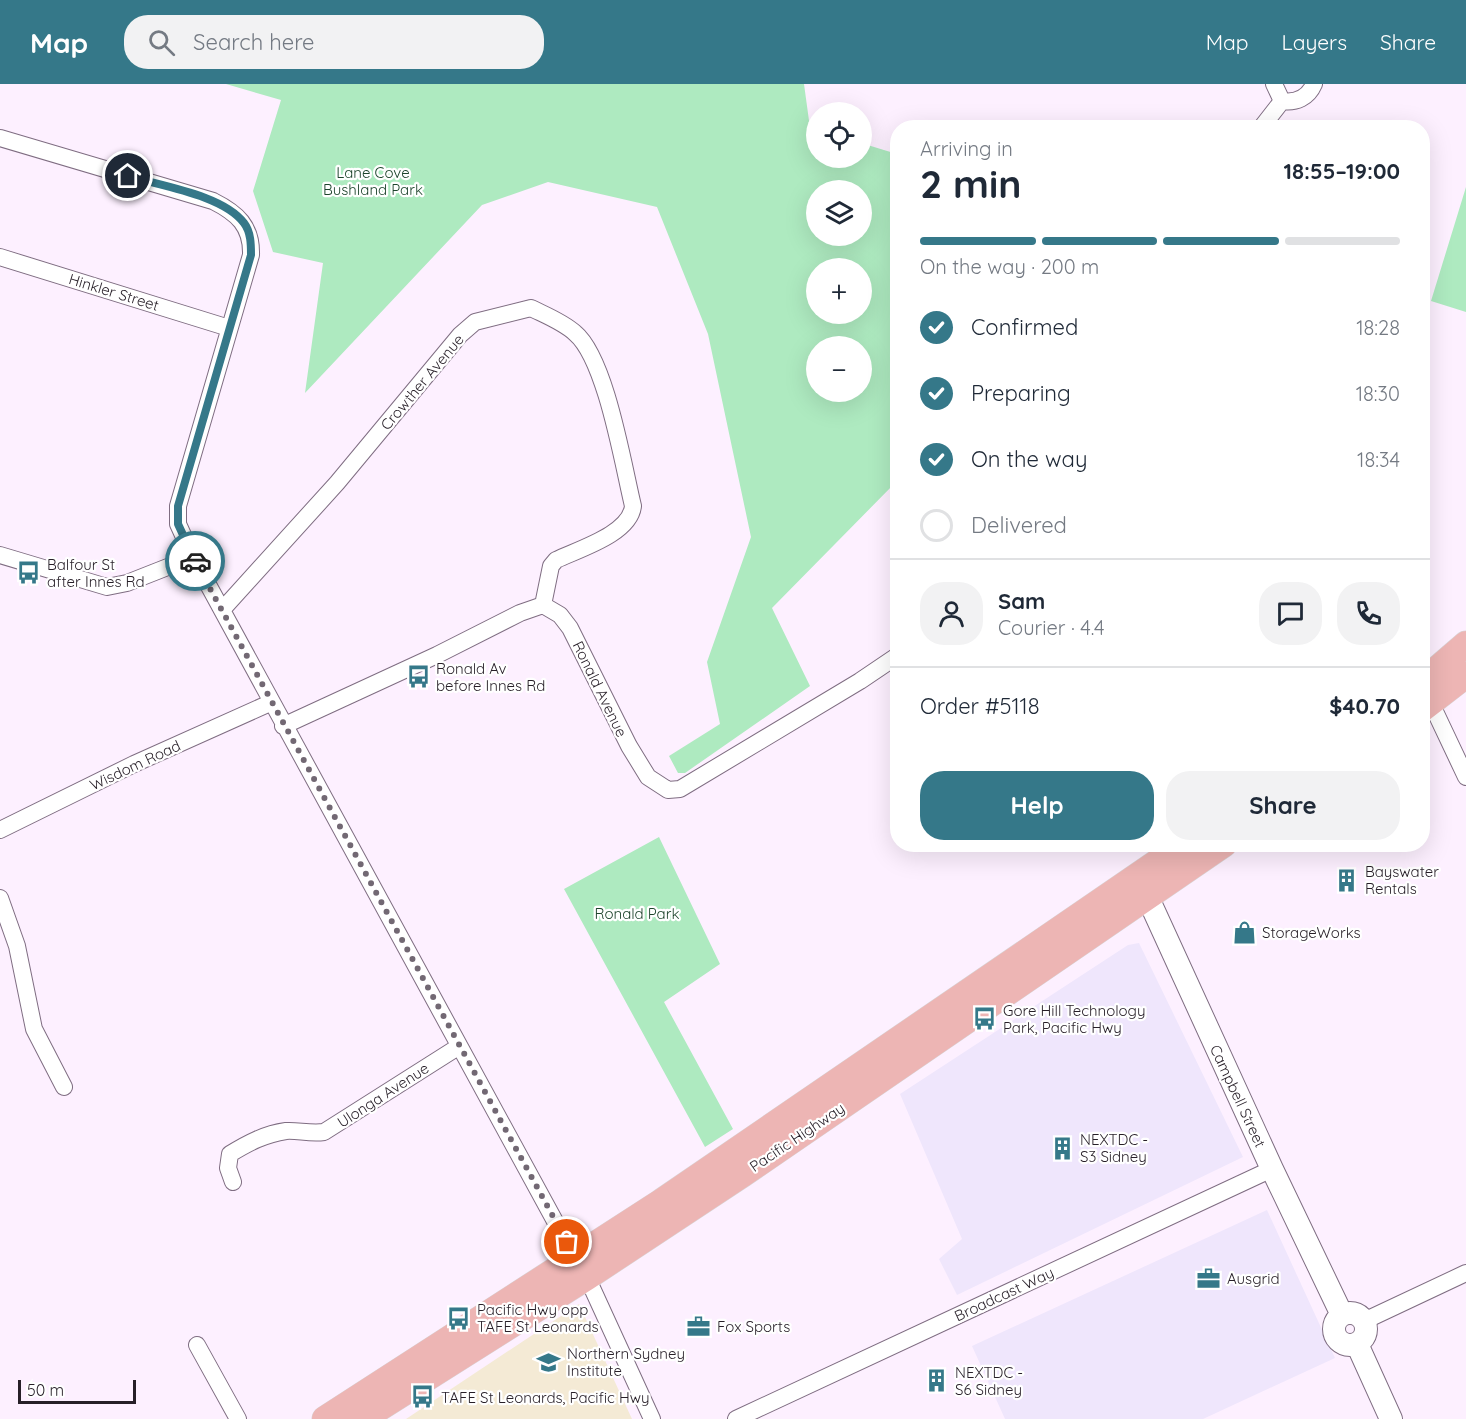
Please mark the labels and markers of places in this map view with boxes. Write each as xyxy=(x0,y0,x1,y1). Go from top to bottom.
pin xyxy=(102,150,153,201)
place label: Balfour St after Innes Rd xyxy=(47,555,145,591)
bus stop icon: Balfour St after Innes Rd xyxy=(16,560,42,586)
place label: Ronald Av before Innes Rd xyxy=(436,659,545,695)
bus stop icon: Ronald Av before Innes Rd xyxy=(405,664,431,690)
place label: Bayswater Rentals xyxy=(1365,862,1439,898)
building icon: Bayswater Rentals xyxy=(1334,867,1360,893)
shop icon: StorageWorks xyxy=(1231,919,1257,945)
place label: StorageWorks xyxy=(1262,923,1361,942)
place label: Gore Hill Technology Park, Pacific Hwy xyxy=(1003,1001,1146,1037)
bus stop icon: Gore Hill Technology Park, Pacific Hwy xyxy=(972,1006,998,1032)
place label: NEXTDC - S3 Sidney xyxy=(1080,1130,1148,1166)
building icon: NEXTDC - S3 Sidney xyxy=(1049,1135,1075,1161)
pin xyxy=(541,1216,592,1267)
office icon: Ausgrid xyxy=(1196,1265,1222,1291)
place label: Ausgrid xyxy=(1227,1269,1280,1288)
place label: Pacific Hwy opp TAFE St Leonards xyxy=(477,1300,599,1336)
bus stop icon: Pacific Hwy opp TAFE St Leonards xyxy=(446,1305,472,1331)
office icon: Fox Sports xyxy=(686,1313,712,1339)
place label: Fox Sports xyxy=(717,1317,790,1336)
place label: Northern Sydney Institute xyxy=(567,1344,685,1380)
school or university icon: Northern Sydney Institute xyxy=(536,1349,562,1375)
place label: NEXTDC - S6 Sidney xyxy=(955,1363,1023,1399)
building icon: NEXTDC - S6 Sidney xyxy=(924,1368,950,1394)
bus stop icon: TAFE St Leonards, Pacific Hwy xyxy=(410,1384,436,1410)
place label: TAFE St Leonards, Pacific Hwy xyxy=(441,1388,650,1407)

